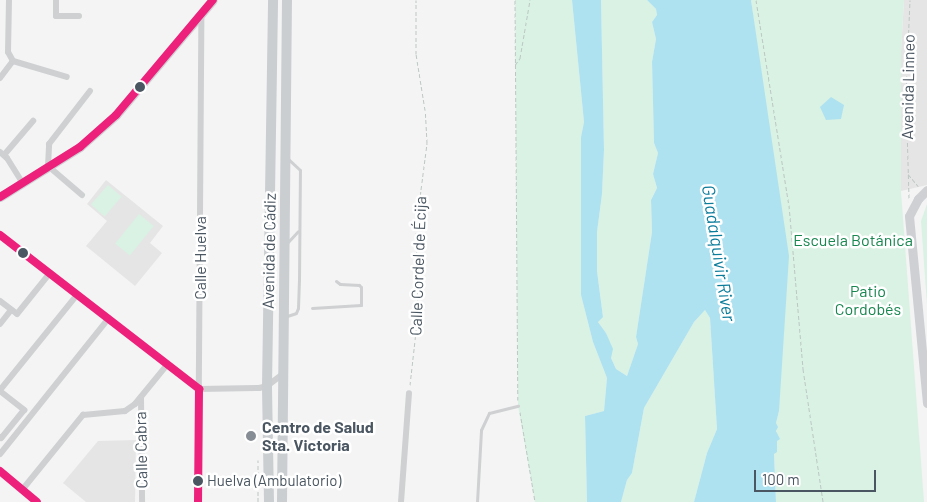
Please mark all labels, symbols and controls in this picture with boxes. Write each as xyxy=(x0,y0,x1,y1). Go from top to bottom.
street label: Avenida Linneo xyxy=(897,34,919,140)
unlabelled marker xyxy=(135,82,145,92)
water label: Guadalquivir River xyxy=(698,183,740,323)
street label: Avenida de Cádiz xyxy=(258,193,280,309)
street label: Calle Cordel de Écija xyxy=(406,196,430,336)
street label: Calle Huelva xyxy=(190,216,210,300)
park label: Escuela Botánica xyxy=(793,230,913,250)
unlabelled marker xyxy=(18,248,28,258)
park label: Patio Cordobés xyxy=(835,281,901,319)
street label: Calle Cabra xyxy=(131,411,151,489)
place label: Centro de Salud Sta. Victoria xyxy=(262,417,374,455)
marker: Centro de Salud Sta. Victoria xyxy=(244,429,258,443)
scale bar xyxy=(757,460,880,492)
text: 100 m xyxy=(762,470,800,488)
place label: Huelva (Ambulatorio) xyxy=(207,472,341,490)
marker: Huelva (Ambulatorio) xyxy=(193,476,203,486)

